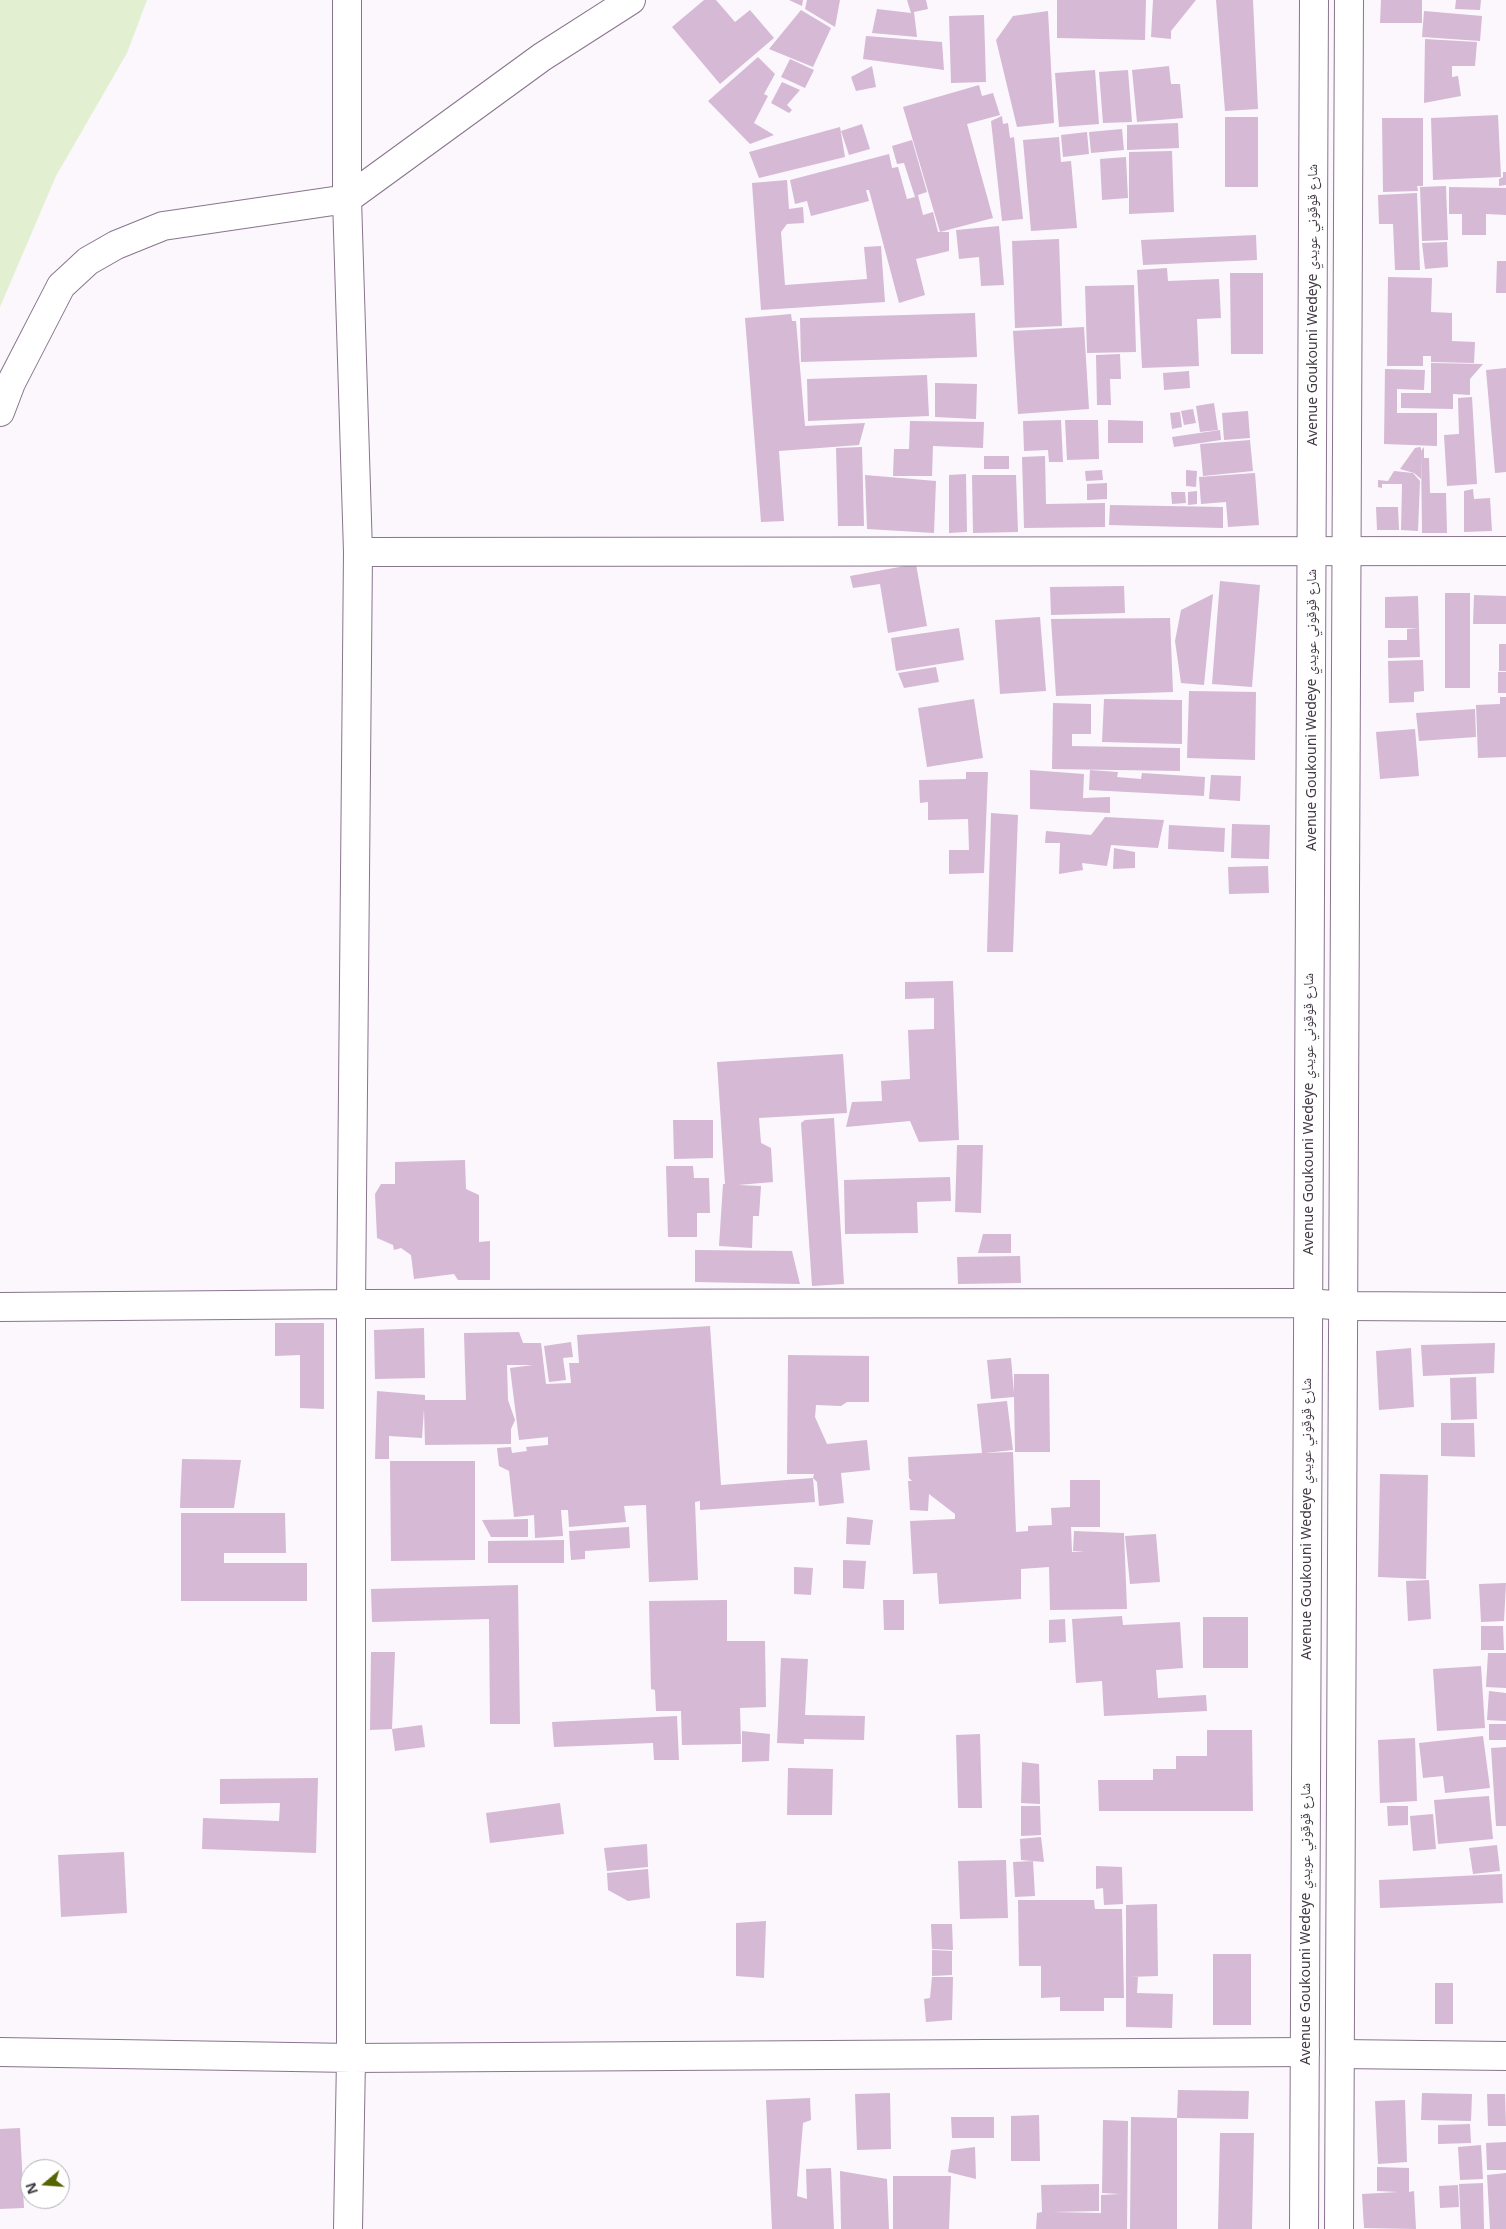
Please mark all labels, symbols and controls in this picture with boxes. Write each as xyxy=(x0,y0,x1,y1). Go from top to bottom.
street label: Avenue Goukouni Wedeye شارع قوقوني عويدي xyxy=(1305,164,1321,446)
street label: Avenue Goukouni Wedeye شارع قوقوني عويدي xyxy=(1304,569,1320,851)
street label: Avenue Goukouni Wedeye شارع قوقوني عويدي xyxy=(1301,973,1317,1255)
street label: Avenue Goukouni Wedeye شارع قوقوني عويدي xyxy=(1299,1378,1315,1660)
street label: Avenue Goukouni Wedeye شارع قوقوني عويدي xyxy=(1298,1783,1314,2065)
north arrow xyxy=(20,2159,70,2209)
text: N xyxy=(20,2180,42,2197)

